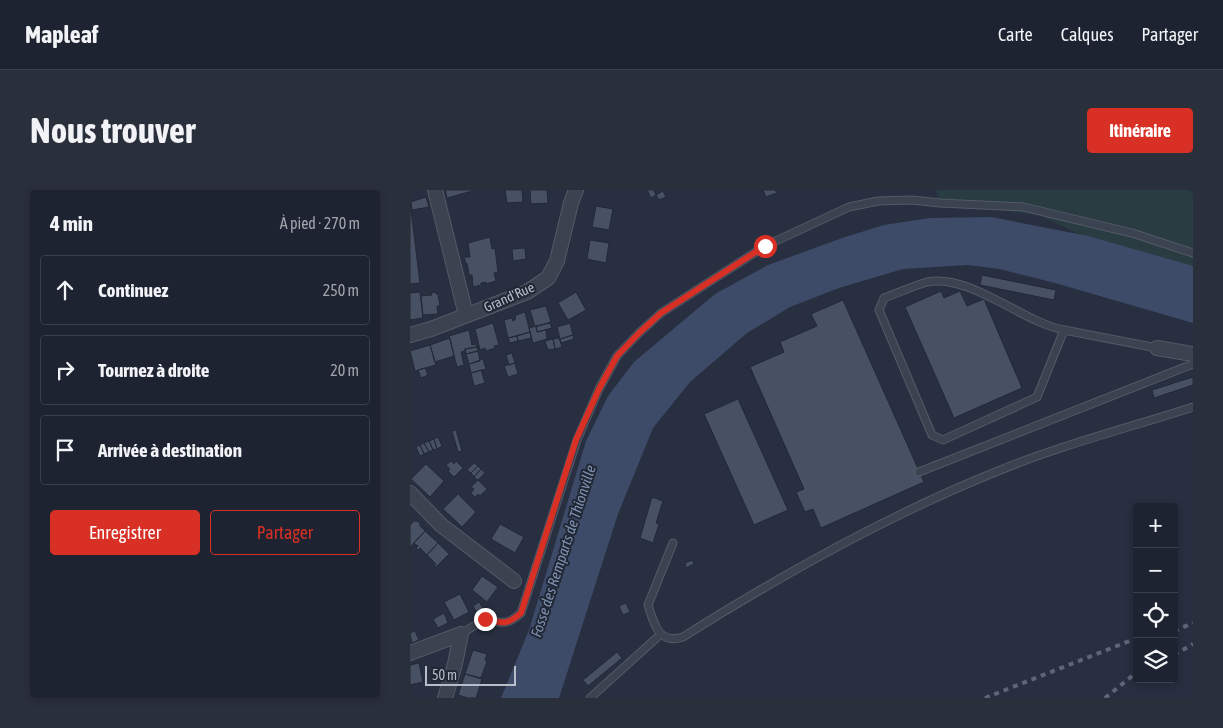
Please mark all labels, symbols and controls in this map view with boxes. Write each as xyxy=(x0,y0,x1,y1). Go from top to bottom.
text: Mapleaf xyxy=(25,21,98,48)
text: Carte xyxy=(998,24,1033,45)
text: Calques xyxy=(1061,24,1114,45)
text: Partager xyxy=(1142,24,1198,45)
button: Itinéraire xyxy=(1087,108,1193,153)
text: Nous trouver xyxy=(30,110,195,150)
text: 4 min xyxy=(50,211,93,235)
text: À pied · 270 m xyxy=(280,214,360,232)
route start xyxy=(754,235,777,258)
icon: ahead xyxy=(51,276,79,304)
text: Continuez xyxy=(98,279,168,301)
street label: Grand'Rue xyxy=(481,279,537,315)
text: 250 m xyxy=(323,281,359,299)
icon: right xyxy=(51,356,79,384)
text: Tournez à droite xyxy=(98,359,209,381)
text: 20 m xyxy=(330,361,359,379)
icon: arrive xyxy=(51,436,79,464)
text: Arrivée à destination xyxy=(98,439,242,461)
water label: Fosse des Remparts de Thionville xyxy=(527,463,599,639)
map controls xyxy=(1133,503,1178,683)
button: + xyxy=(1133,503,1178,548)
button: Enregistrer xyxy=(50,510,200,555)
button: Partager xyxy=(210,510,360,555)
button: − xyxy=(1133,548,1178,593)
button: locate xyxy=(1133,593,1178,638)
route end xyxy=(474,608,497,631)
button: layers xyxy=(1133,638,1178,683)
scale bar xyxy=(425,663,516,686)
text: 50 m xyxy=(432,667,457,683)

